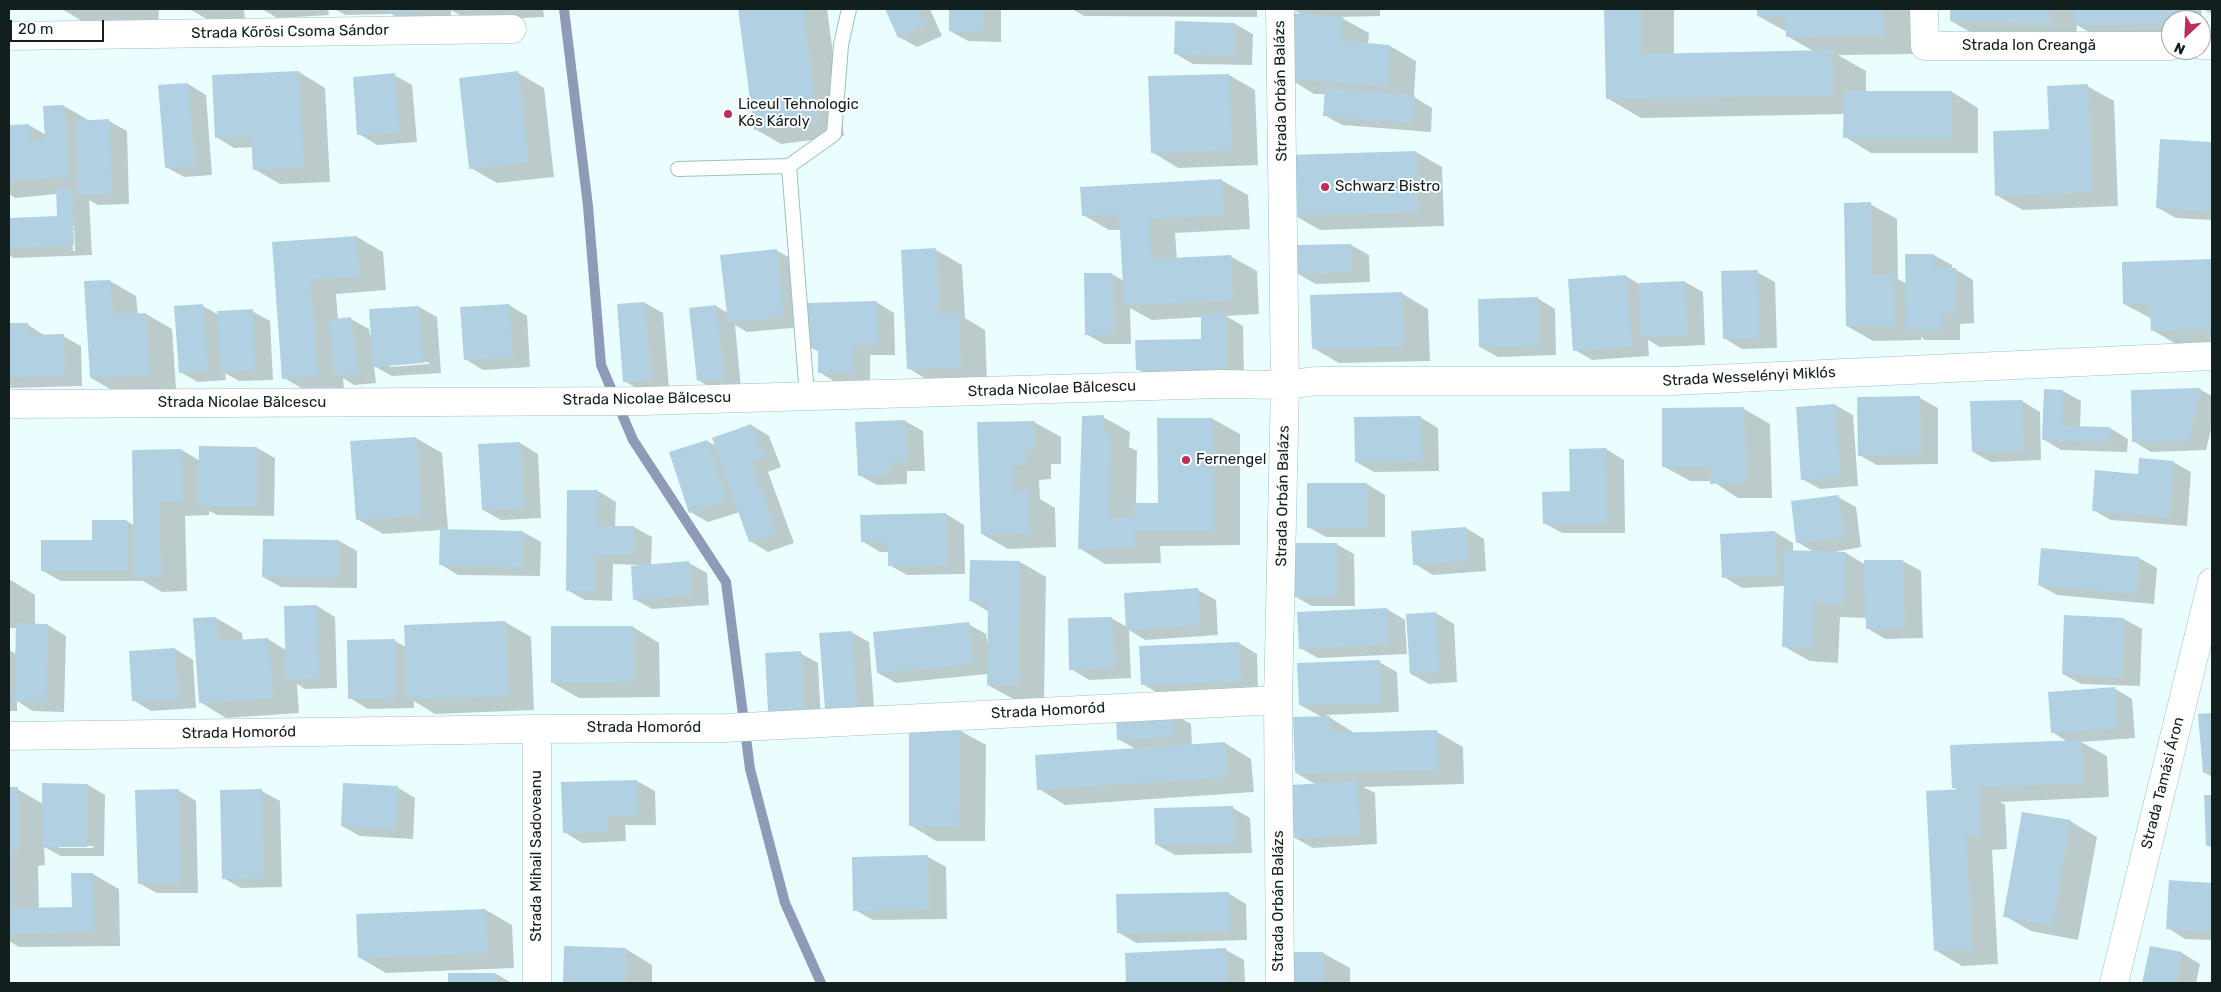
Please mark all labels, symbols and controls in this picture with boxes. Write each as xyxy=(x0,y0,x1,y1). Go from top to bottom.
scale bar xyxy=(12,10,106,42)
north arrow xyxy=(2161,10,2211,60)
text: 20 m xyxy=(18,20,53,38)
street label: Strada Orbán Balázs xyxy=(1271,20,1291,162)
street label: Strada Kőrösi Csoma Sándor xyxy=(191,21,389,43)
street label: Strada Ion Creangă xyxy=(1962,37,2096,55)
text: N xyxy=(2172,38,2188,58)
place label: Liceul Tehnologic Kós Károly xyxy=(738,96,859,131)
marker: Liceul Tehnologic Kós Károly xyxy=(722,108,734,120)
place label: Schwarz Bistro xyxy=(1335,178,1440,196)
marker: Schwarz Bistro xyxy=(1319,181,1331,193)
street label: Strada Wesselényi Miklós xyxy=(1662,363,1836,391)
street label: Strada Nicolae Bălcescu xyxy=(968,377,1136,401)
street label: Strada Nicolae Bălcescu xyxy=(563,389,731,409)
street label: Strada Nicolae Bălcescu xyxy=(158,394,326,412)
street label: Strada Orbán Balázs xyxy=(1273,425,1293,567)
place label: Fernengel xyxy=(1196,451,1266,469)
marker: Fernengel xyxy=(1180,454,1192,466)
street label: Strada Homoród xyxy=(990,699,1106,723)
street label: Strada Tamási Áron xyxy=(2138,715,2188,851)
street label: Strada Homoród xyxy=(587,719,701,737)
street label: Strada Homoród xyxy=(182,723,296,743)
street label: Strada Mihail Sadoveanu xyxy=(528,770,546,942)
street label: Strada Orbán Balázs xyxy=(1270,830,1288,972)

